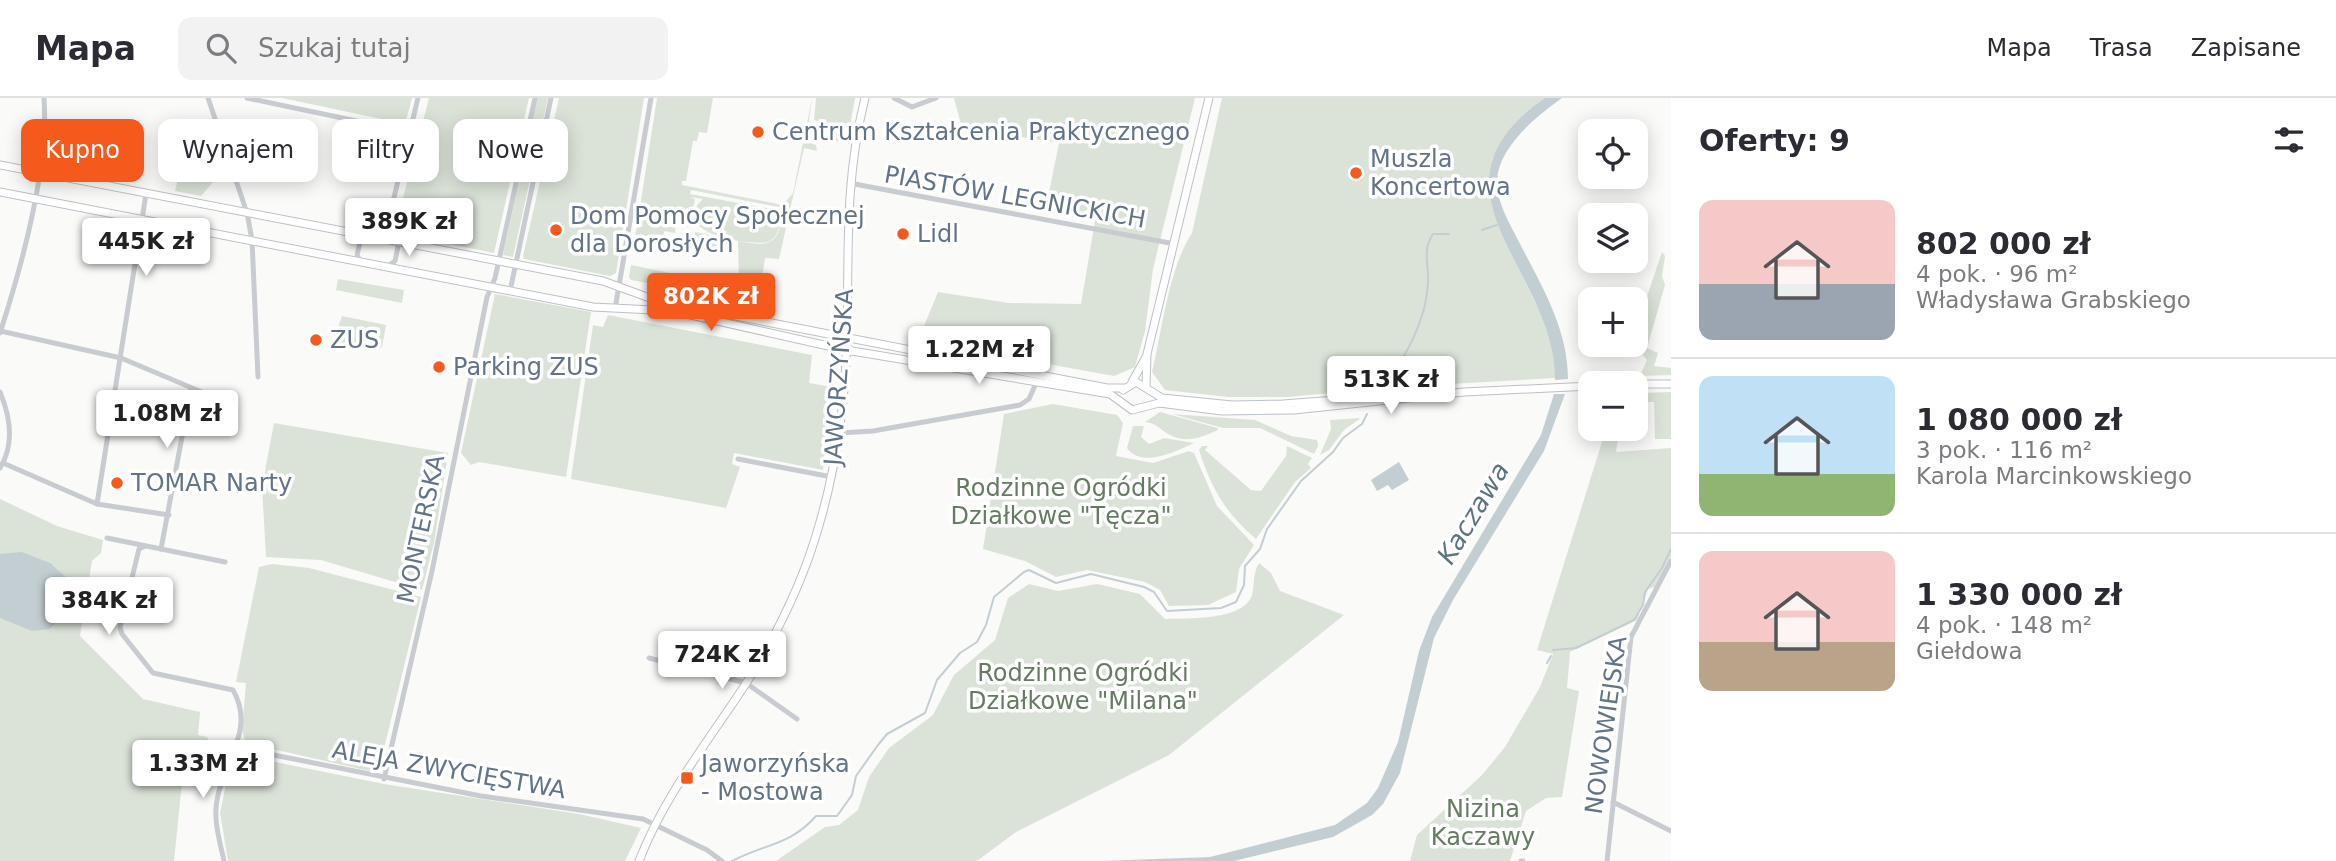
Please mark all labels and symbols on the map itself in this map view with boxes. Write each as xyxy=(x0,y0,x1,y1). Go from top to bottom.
place label: Centrum Kształcenia Praktycznego xyxy=(772,118,1190,146)
marker: Centrum Kształcenia Praktycznego xyxy=(750,124,766,140)
place label: Muszla Koncertowa xyxy=(1370,145,1511,201)
street label: PIASTÓW LEGNICKICH xyxy=(882,158,1148,234)
marker: Muszla Koncertowa xyxy=(1348,165,1364,181)
pin: 389K zł xyxy=(344,198,474,258)
place label: Dom Pomocy Społecznej dla Dorosłych xyxy=(570,202,865,258)
pin: 445K zł xyxy=(81,218,211,278)
place label: Lidl xyxy=(917,220,959,248)
marker: Dom Pomocy Społecznej dla Dorosłych xyxy=(548,222,564,238)
marker: Lidl xyxy=(895,226,911,242)
pin: 802K zł xyxy=(646,274,776,333)
street label: JAWORZYŃSKA xyxy=(818,287,859,468)
place label: ZUS xyxy=(330,326,379,354)
pin: 1.22M zł xyxy=(907,327,1051,386)
marker: ZUS xyxy=(308,332,324,348)
place label: Parking ZUS xyxy=(453,353,599,381)
pin: 513K zł xyxy=(1326,356,1456,416)
marker: Parking ZUS xyxy=(431,359,447,375)
pin: 1.08M zł xyxy=(95,390,239,450)
street label: MONTERSKA xyxy=(392,452,451,606)
water label: Kaczawa xyxy=(1431,457,1515,569)
place label: TOMAR Narty xyxy=(130,469,292,497)
park label: Rodzinne Ogródki Działkowe "Tęcza" xyxy=(950,474,1172,530)
marker: TOMAR Narty xyxy=(109,475,125,491)
pin: 384K zł xyxy=(44,578,174,637)
pin: 724K zł xyxy=(657,632,787,691)
street label: NOWOWIEJSKA xyxy=(1580,634,1632,816)
park label: Rodzinne Ogródki Działkowe "Milana" xyxy=(968,659,1198,715)
street label: ALEJA ZWYCIĘSTWA xyxy=(330,736,569,804)
pin: 1.33M zł xyxy=(131,740,275,800)
place label: Jaworzyńska - Mostowa xyxy=(699,750,850,806)
marker: Jaworzyńska - Mostowa xyxy=(679,770,695,786)
park label: Nizina Kaczawy xyxy=(1431,795,1535,851)

